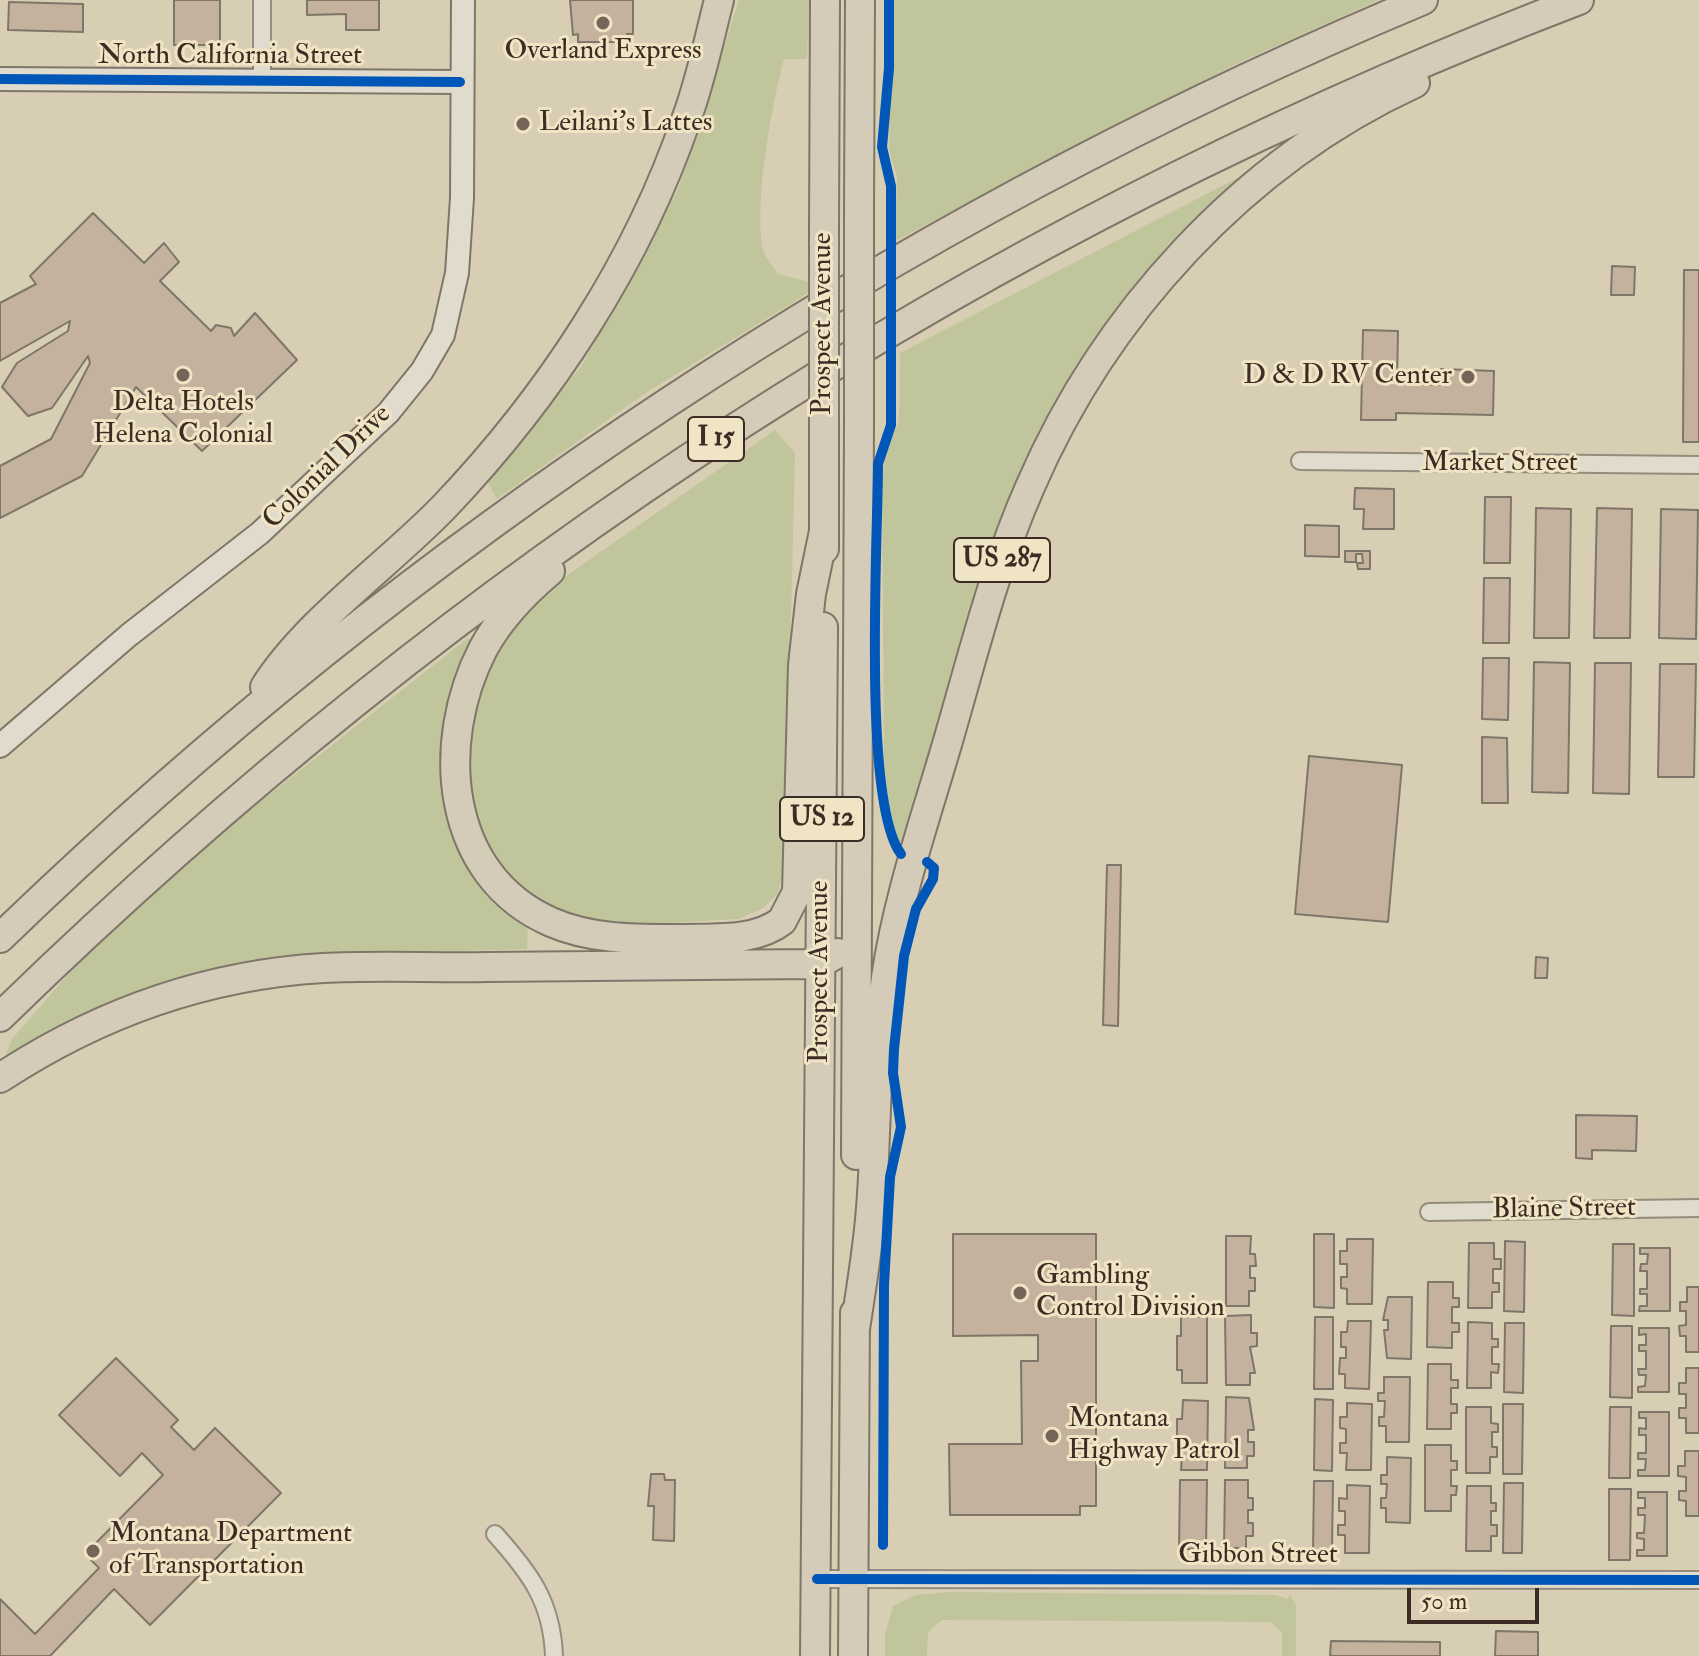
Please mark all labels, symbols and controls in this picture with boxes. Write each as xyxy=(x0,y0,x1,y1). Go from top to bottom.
marker: Overland Express xyxy=(594,14,612,32)
place label: Overland Express xyxy=(504,35,702,69)
street label: North California Street xyxy=(98,40,362,74)
place label: Leilani's Lattes xyxy=(539,107,712,141)
marker: Leilani's Lattes xyxy=(514,115,532,133)
street label: Prospect Avenue xyxy=(807,233,841,415)
place label: D & D RV Center xyxy=(1243,360,1452,394)
marker: Delta Hotels Helena Colonial xyxy=(174,366,192,384)
marker: D & D RV Center xyxy=(1459,368,1477,386)
place label: Delta Hotels Helena Colonial xyxy=(93,387,273,453)
street label: Colonial Drive xyxy=(257,399,399,537)
road number: I 15 xyxy=(688,417,744,461)
street label: Market Street xyxy=(1422,447,1578,481)
road number: US 287 xyxy=(954,538,1050,582)
road number: US 12 xyxy=(780,797,864,841)
street label: Prospect Avenue xyxy=(804,881,838,1063)
street label: Blaine Street xyxy=(1492,1192,1636,1228)
place label: Gambling Control Division xyxy=(1036,1260,1225,1326)
marker: Gambling Control Division xyxy=(1011,1284,1029,1302)
place label: Montana Highway Patrol xyxy=(1068,1403,1240,1469)
marker: Montana Highway Patrol xyxy=(1043,1427,1061,1445)
place label: Montana Department of Transportation xyxy=(109,1518,352,1584)
street label: Gibbon Street xyxy=(1178,1539,1338,1573)
marker: Montana Department of Transportation xyxy=(84,1542,102,1560)
scale bar xyxy=(1411,1572,1543,1622)
text: 50 m xyxy=(1421,1586,1467,1617)

